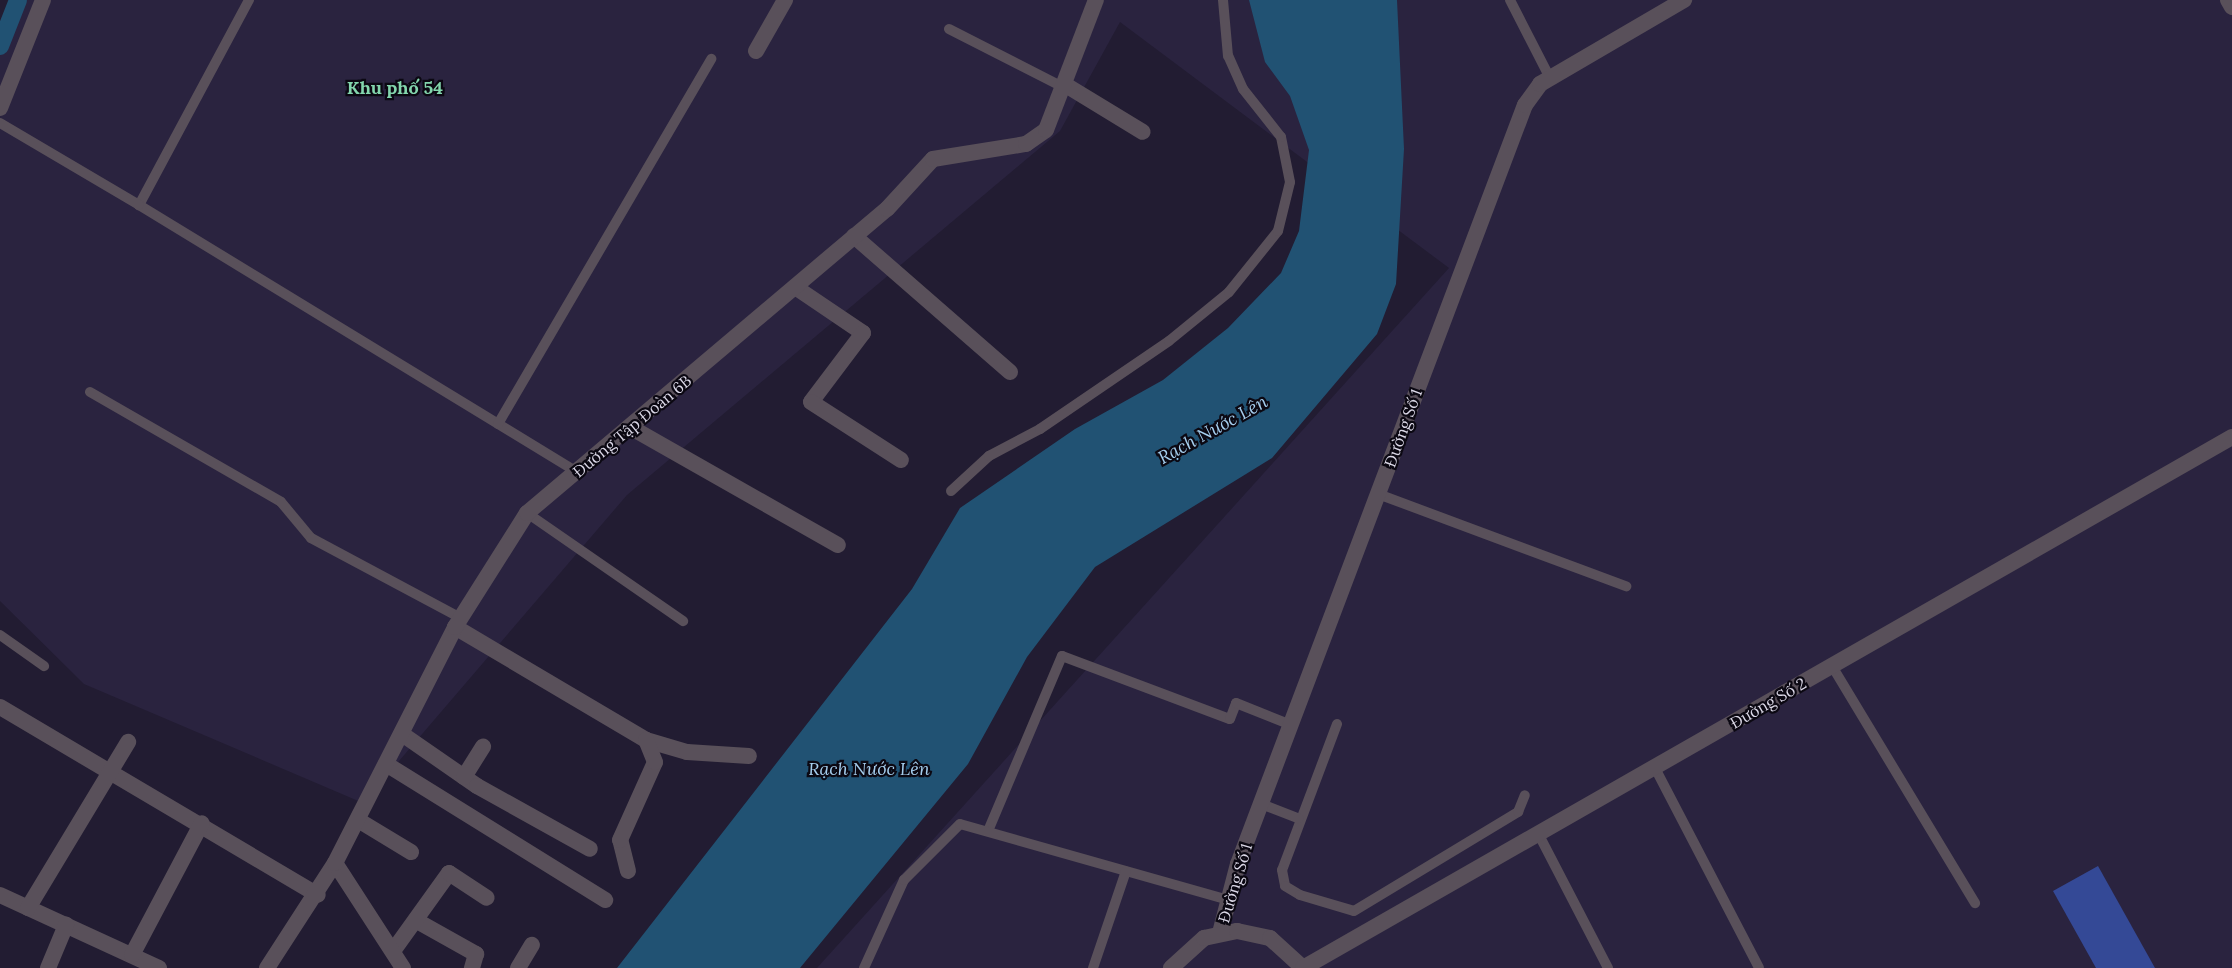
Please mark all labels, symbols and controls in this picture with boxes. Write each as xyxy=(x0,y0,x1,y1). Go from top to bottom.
district label: Khu phố 54 xyxy=(347,77,443,99)
street label: Đường Tập Đoàn 6B xyxy=(569,371,695,481)
street label: Đường Số 1 xyxy=(1380,386,1426,470)
water label: Rạch Nước Lên xyxy=(1155,391,1271,469)
street label: Đường Số 2 xyxy=(1726,673,1810,733)
water label: Rạch Nước Lên xyxy=(808,758,930,780)
street label: Đường Số 1 xyxy=(1214,841,1256,925)

